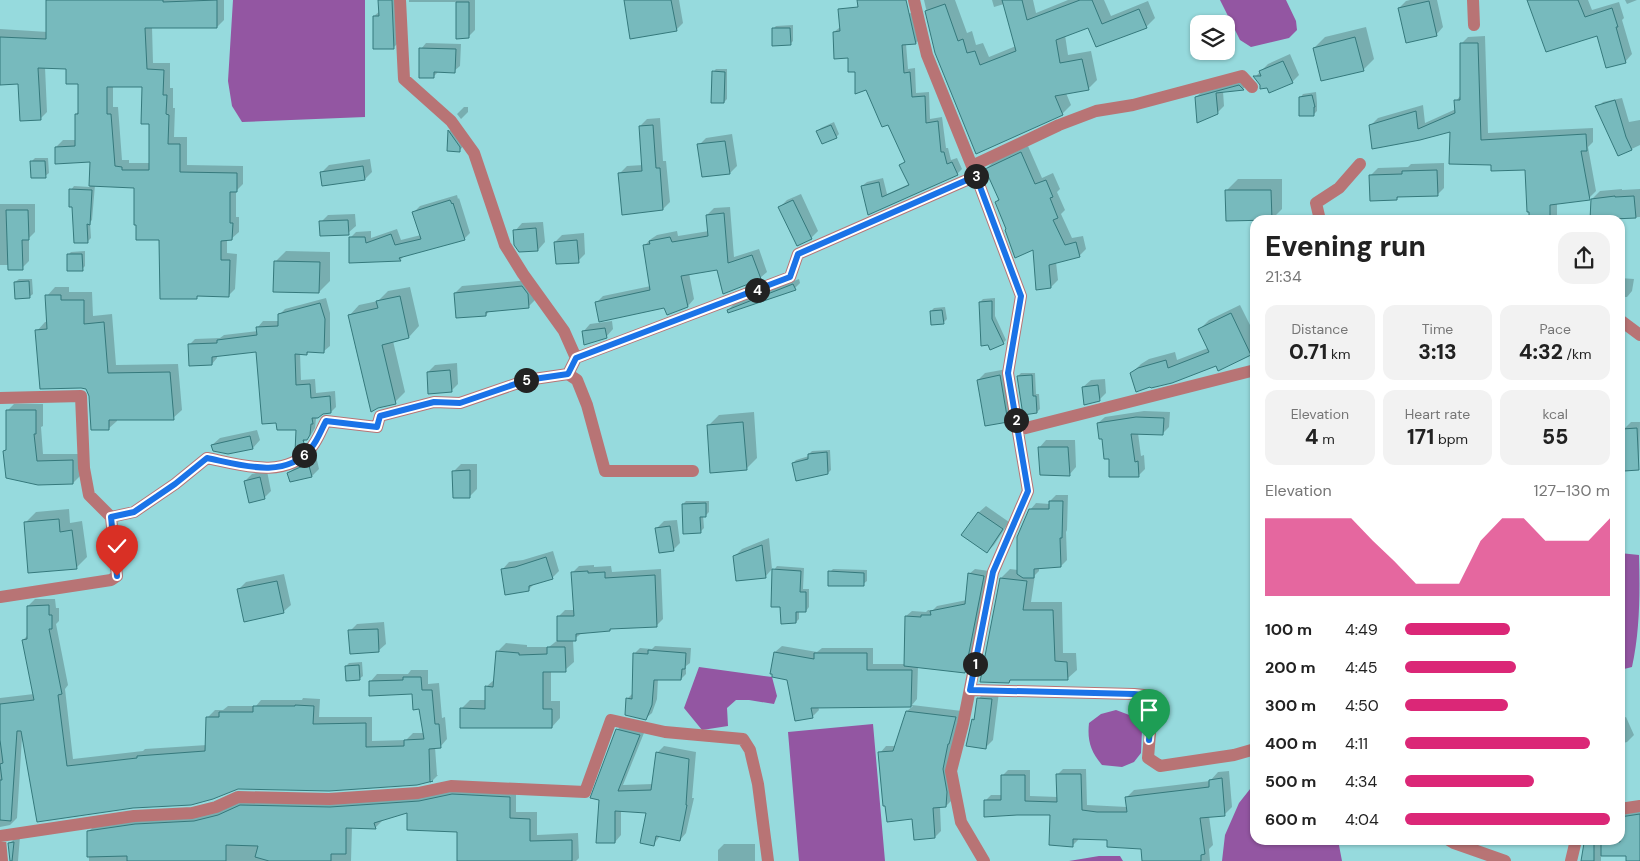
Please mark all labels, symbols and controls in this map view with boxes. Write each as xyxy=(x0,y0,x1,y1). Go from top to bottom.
map controls xyxy=(1190,15,1235,60)
button: layers xyxy=(1190,15,1235,60)
pin: 3 xyxy=(964,164,988,188)
text: 3 xyxy=(972,167,981,185)
text: Evening run xyxy=(1265,228,1426,265)
button: share xyxy=(1558,232,1610,284)
text: 21:34 xyxy=(1265,266,1302,287)
pin: 4 xyxy=(744,278,770,302)
text: 4 xyxy=(753,281,762,299)
text: Distance xyxy=(1291,320,1348,338)
text: Time xyxy=(1422,320,1453,338)
text: Pace xyxy=(1539,320,1571,338)
text: 0.71 xyxy=(1289,338,1327,366)
text: 3:13 xyxy=(1418,338,1457,366)
text: 4:32 xyxy=(1519,338,1563,366)
text: km xyxy=(1327,345,1351,363)
text: /km xyxy=(1563,345,1592,363)
pin: 5 xyxy=(514,368,538,392)
text: 5 xyxy=(522,371,531,389)
text: Elevation xyxy=(1291,405,1349,423)
text: Heart rate xyxy=(1405,405,1470,423)
text: kcal xyxy=(1543,405,1568,423)
pin: 2 xyxy=(1004,408,1028,432)
text: 2 xyxy=(1012,411,1021,429)
text: 4 xyxy=(1305,423,1319,451)
text: 171 xyxy=(1407,423,1434,451)
text: 55 xyxy=(1542,423,1568,451)
text: m xyxy=(1319,430,1335,448)
text: bpm xyxy=(1434,430,1468,448)
pin: 6 xyxy=(292,442,316,468)
text: 6 xyxy=(300,446,309,464)
text: Elevation xyxy=(1265,480,1332,501)
text: 127–130 m xyxy=(1533,480,1610,501)
pin xyxy=(96,525,138,576)
icon: check xyxy=(103,532,131,560)
text: 100 m xyxy=(1265,619,1312,640)
text: 4:49 xyxy=(1345,619,1378,640)
pin: 1 xyxy=(962,652,988,676)
text: 1 xyxy=(973,655,978,673)
text: 200 m xyxy=(1265,657,1316,678)
text: 4:45 xyxy=(1345,657,1377,678)
pin xyxy=(1128,689,1170,740)
text: 300 m xyxy=(1265,695,1316,716)
text: 4:50 xyxy=(1345,695,1379,716)
icon: arrive xyxy=(1135,696,1163,724)
text: 400 m xyxy=(1265,733,1317,754)
text: 4:11 xyxy=(1345,733,1368,754)
text: 500 m xyxy=(1265,771,1316,792)
text: 4:34 xyxy=(1345,771,1377,792)
text: 600 m xyxy=(1265,809,1317,830)
text: 4:04 xyxy=(1345,809,1379,830)

